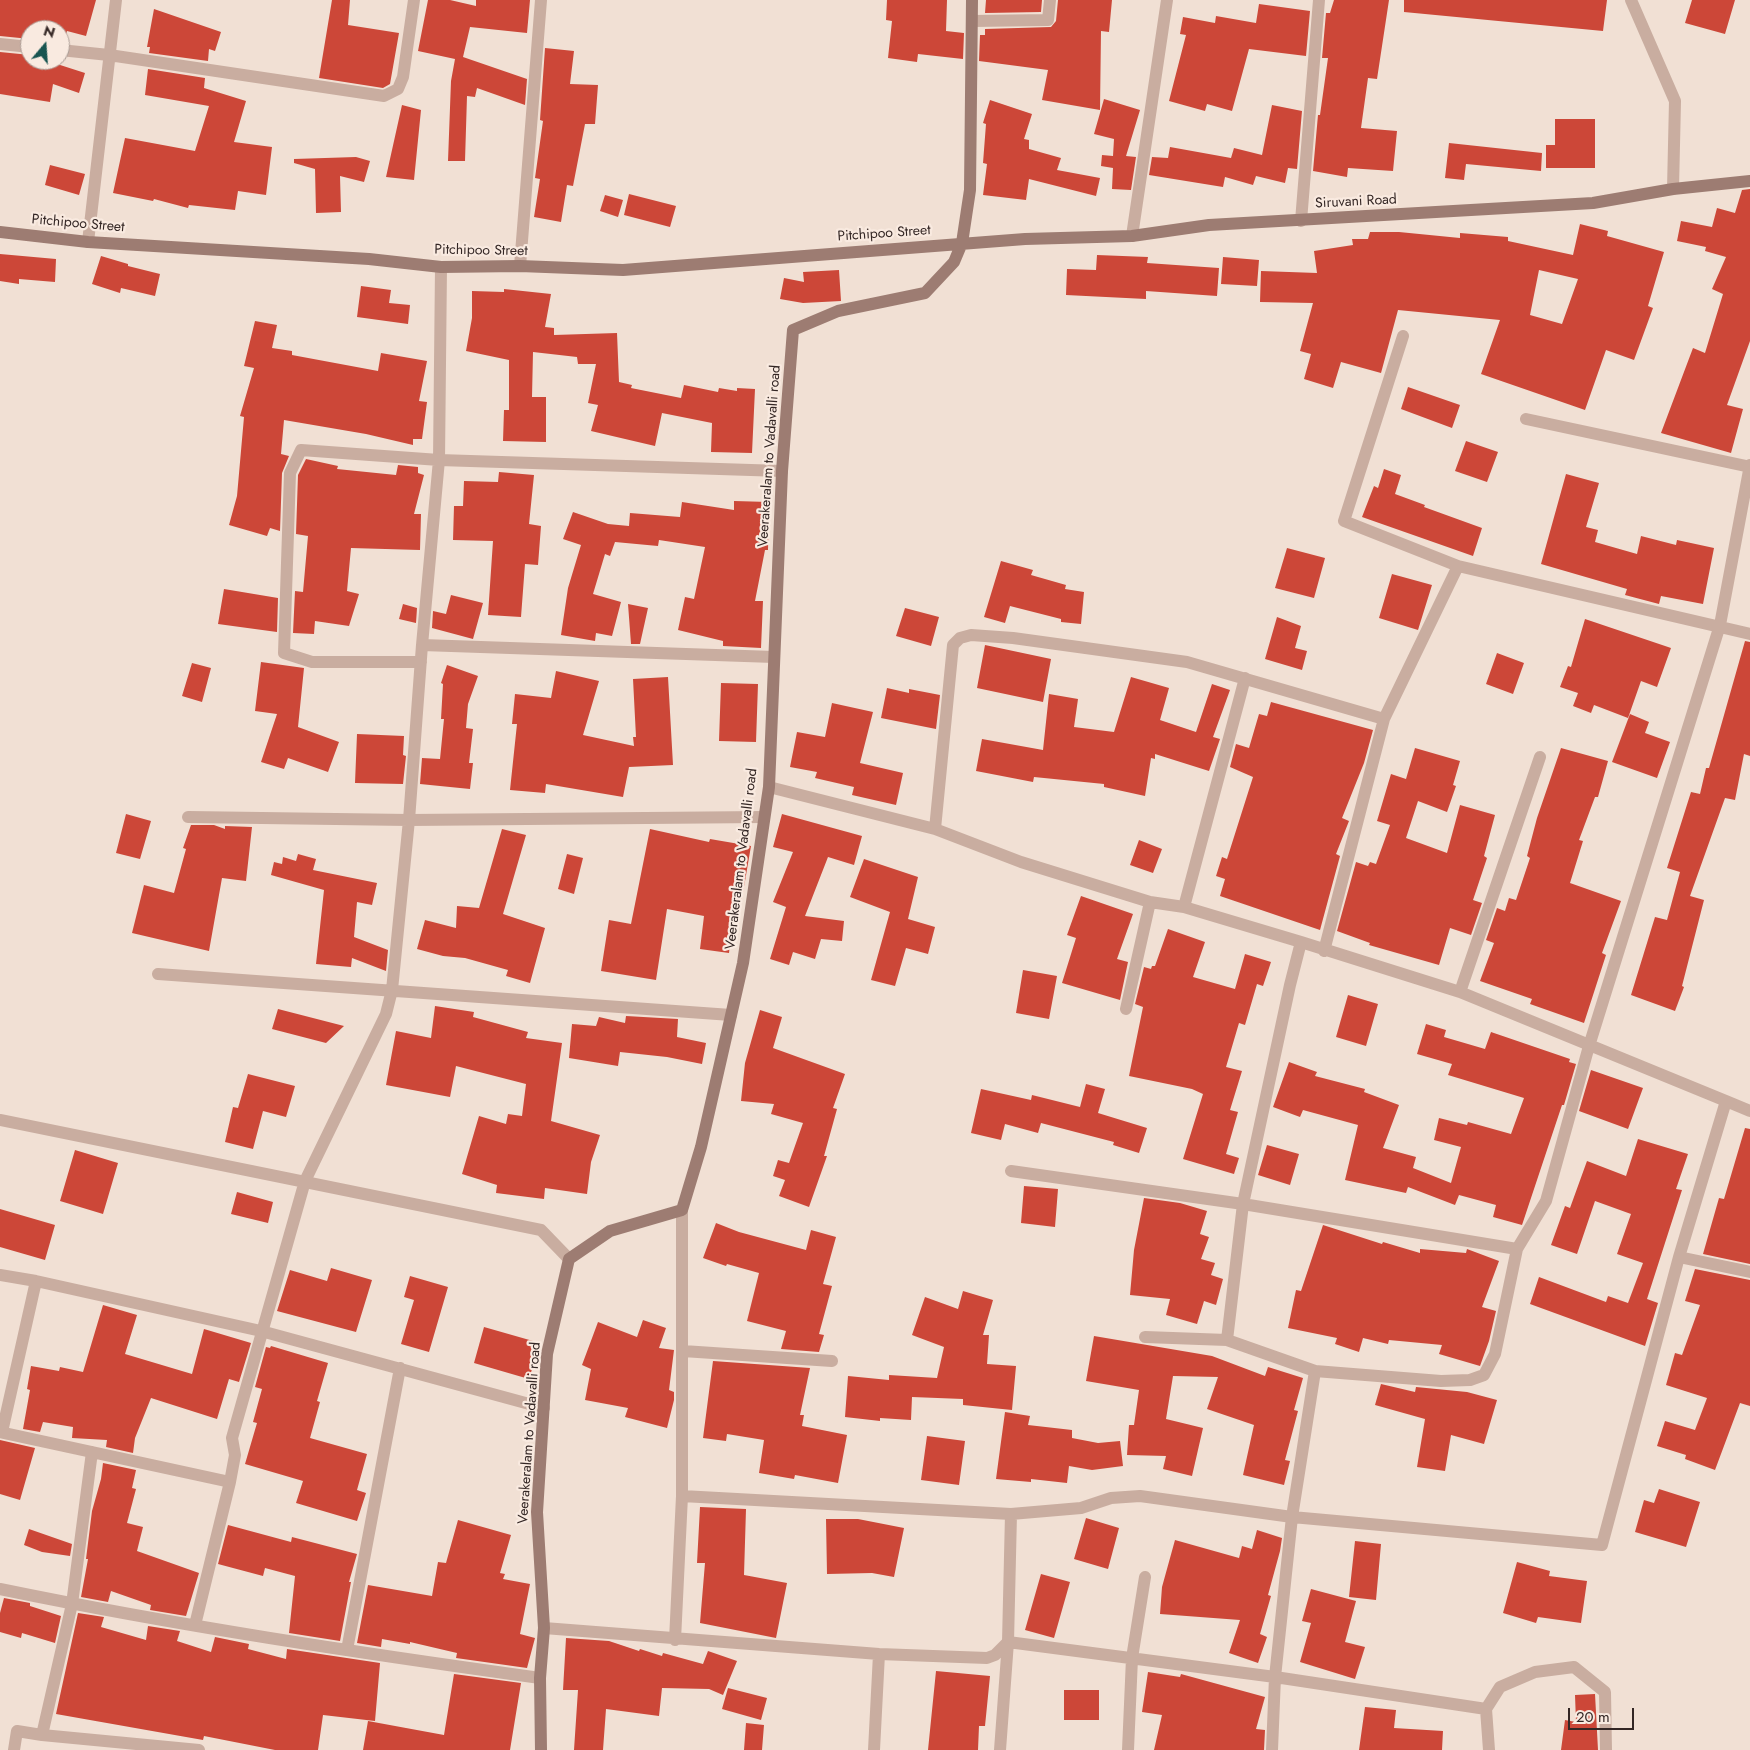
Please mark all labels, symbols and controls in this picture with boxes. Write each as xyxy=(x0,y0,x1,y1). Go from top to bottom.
north arrow xyxy=(20,20,70,70)
text: N xyxy=(41,20,58,43)
street label: Siruvani Road xyxy=(1315,191,1397,213)
street label: Pitchipoo Street xyxy=(31,212,125,236)
street label: Pitchipoo Street xyxy=(837,222,931,246)
street label: Pitchipoo Street xyxy=(434,242,528,260)
street label: Veerakeralam to Vadavalli road xyxy=(755,364,785,548)
street label: Veerakeralam to Vadavalli road xyxy=(723,767,761,951)
street label: Veerakeralam to Vadavalli road xyxy=(515,1341,545,1525)
scale bar xyxy=(1570,1698,1636,1730)
text: 20 m xyxy=(1576,1706,1610,1728)

